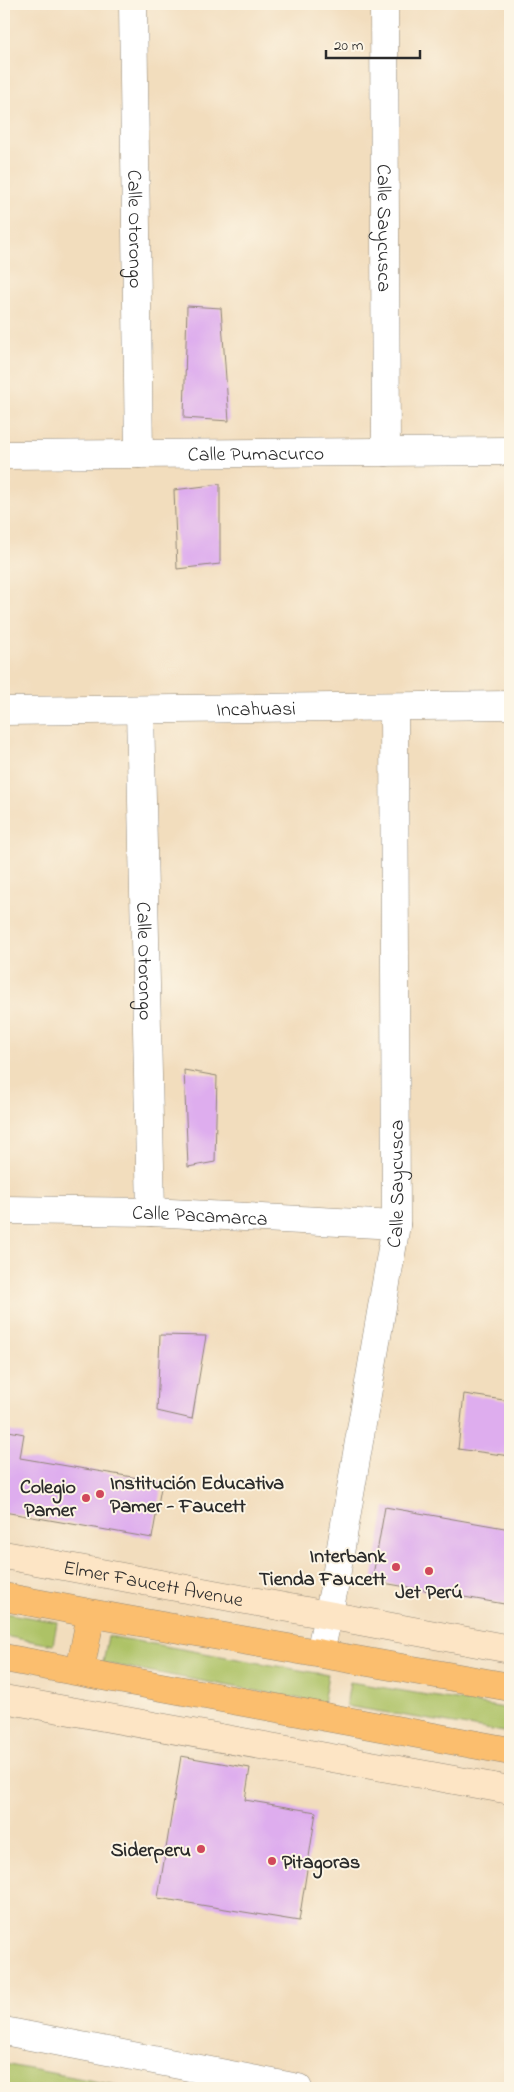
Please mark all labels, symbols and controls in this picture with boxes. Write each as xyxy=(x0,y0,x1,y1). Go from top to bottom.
scale bar xyxy=(326,28,420,60)
text: 20 m xyxy=(334,35,364,57)
street label: Calle Saycusca xyxy=(368,164,397,292)
street label: Calle Otorongo xyxy=(118,169,149,289)
street label: Calle Pumacurco xyxy=(188,440,324,471)
street label: Incahuasi xyxy=(216,696,296,725)
street label: Calle Otorongo xyxy=(127,901,159,1021)
street label: Calle Saycusca xyxy=(380,1120,413,1250)
street label: Calle Pacamarca xyxy=(132,1200,268,1235)
place label: Institución Educativa Pamer - Faucett xyxy=(110,1470,284,1522)
place label: Colegio Pamer xyxy=(20,1474,77,1526)
marker: Institución Educativa Pamer - Faucett xyxy=(94,1488,106,1500)
marker: Colegio Pamer xyxy=(80,1492,92,1504)
place label: Interbank Tienda Faucett xyxy=(259,1543,387,1595)
street label: Elmer Faucett Avenue xyxy=(61,1554,245,1616)
marker: Interbank Tienda Faucett xyxy=(390,1561,402,1573)
marker: Jet Perú xyxy=(423,1565,435,1577)
place label: Jet Perú xyxy=(395,1579,463,1608)
place label: Siderperu xyxy=(111,1837,191,1866)
marker: Siderperu xyxy=(195,1843,207,1855)
place label: Pitagoras xyxy=(282,1849,360,1879)
marker: Pitagoras xyxy=(266,1855,278,1867)

